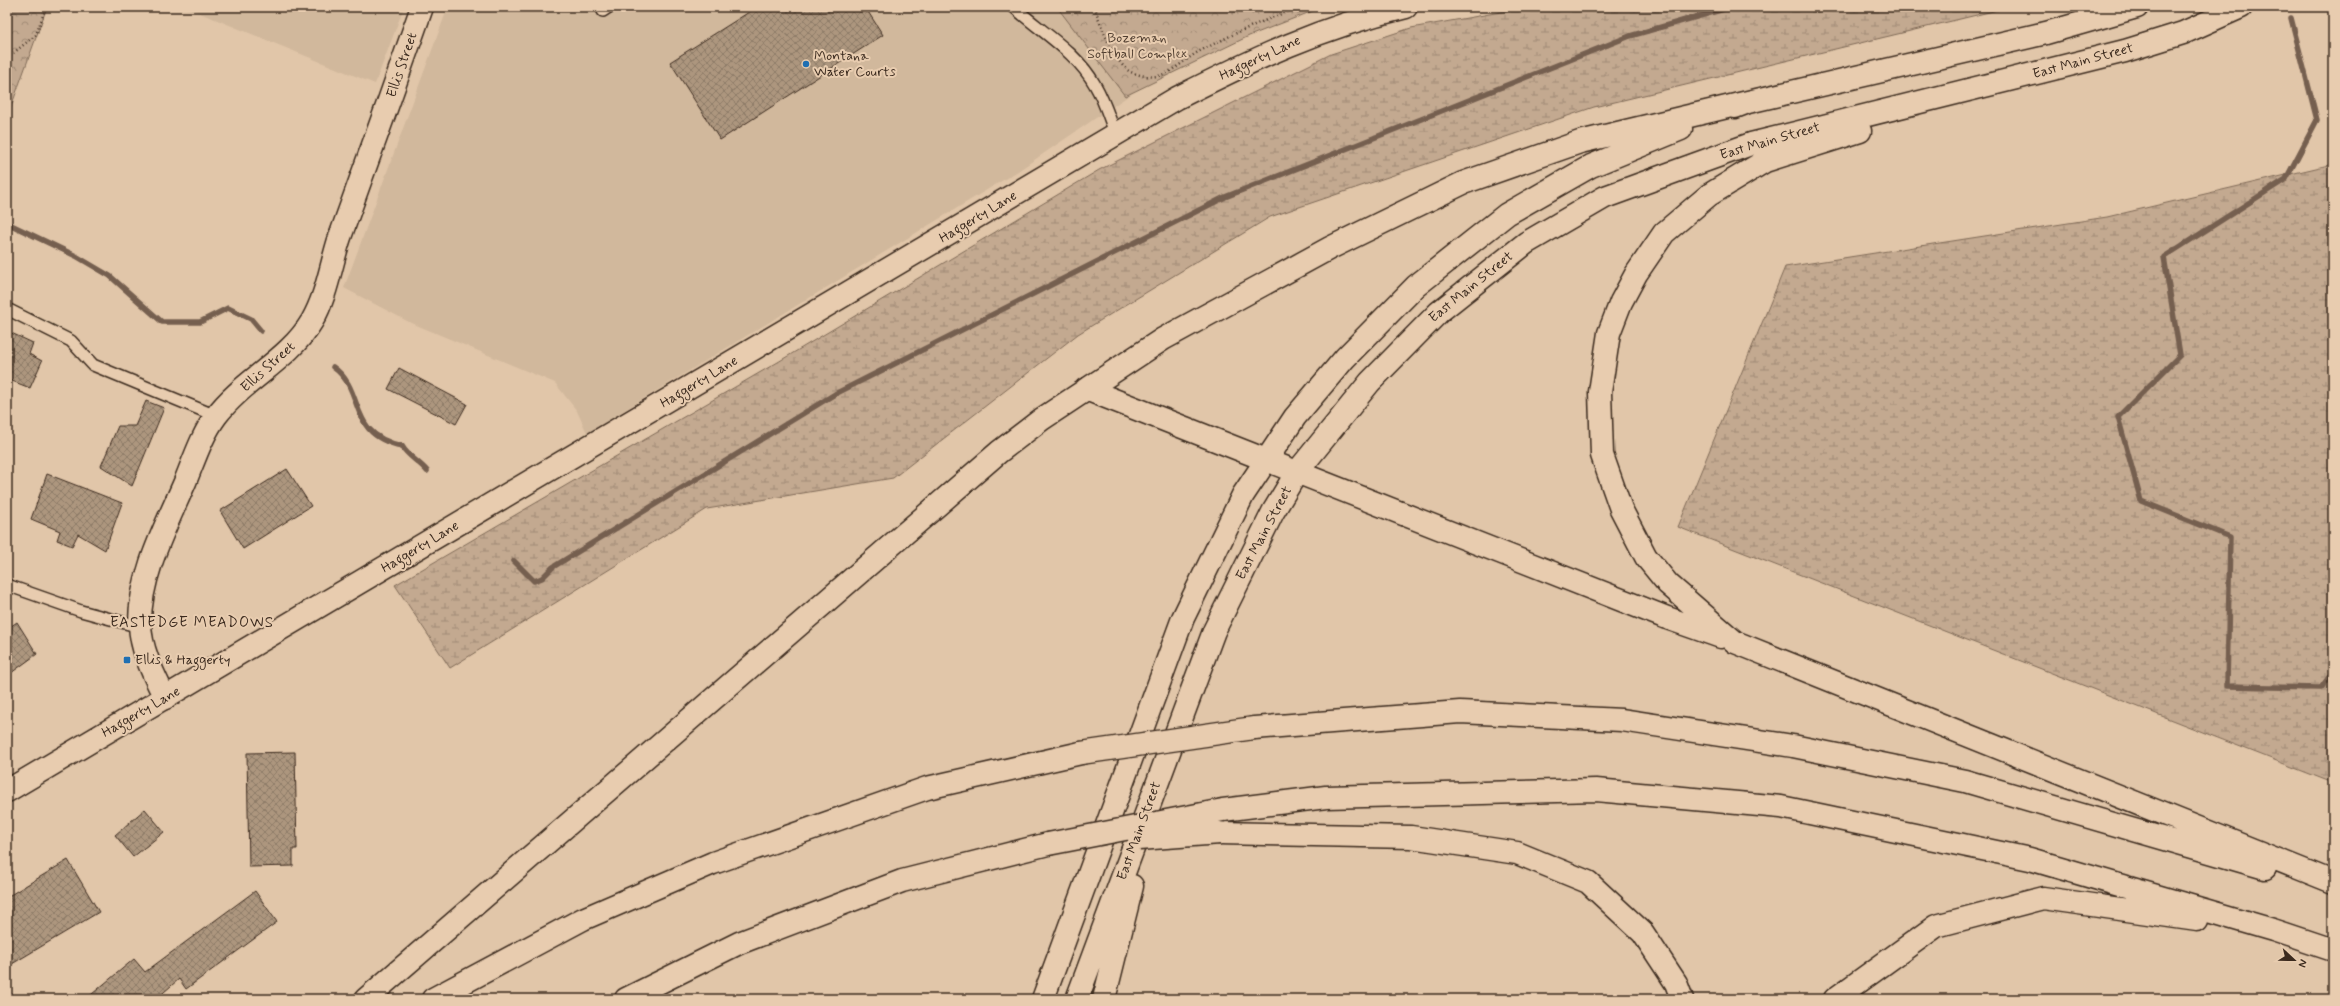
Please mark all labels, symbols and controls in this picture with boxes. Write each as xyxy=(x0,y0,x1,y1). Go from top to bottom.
park label: Bozeman Softball Complex xyxy=(1087,29,1187,63)
street label: Ellis Street xyxy=(383,30,421,100)
street label: Haggerty Lane xyxy=(1216,31,1304,86)
street label: East Main Street xyxy=(2031,39,2136,83)
place label: Montana Water Courts xyxy=(814,47,896,81)
marker: Montana Water Courts xyxy=(801,59,811,69)
street label: East Main Street xyxy=(1718,118,1823,164)
street label: Haggerty Lane xyxy=(936,187,1021,249)
street label: East Main Street xyxy=(1425,247,1517,327)
street label: Ellis Street xyxy=(237,338,299,396)
street label: Haggerty Lane xyxy=(657,352,742,414)
street label: East Main Street xyxy=(1232,483,1296,583)
street label: Haggerty Lane xyxy=(378,517,463,579)
district label: EASTEDGE MEADOWS xyxy=(110,613,274,633)
place label: Ellis & Haggerty xyxy=(135,651,230,671)
marker: Ellis & Haggerty xyxy=(122,655,132,665)
street label: Haggerty Lane xyxy=(99,682,184,743)
street label: East Main Street xyxy=(1113,779,1165,883)
north arrow xyxy=(2274,940,2314,980)
text: N xyxy=(2294,957,2310,969)

